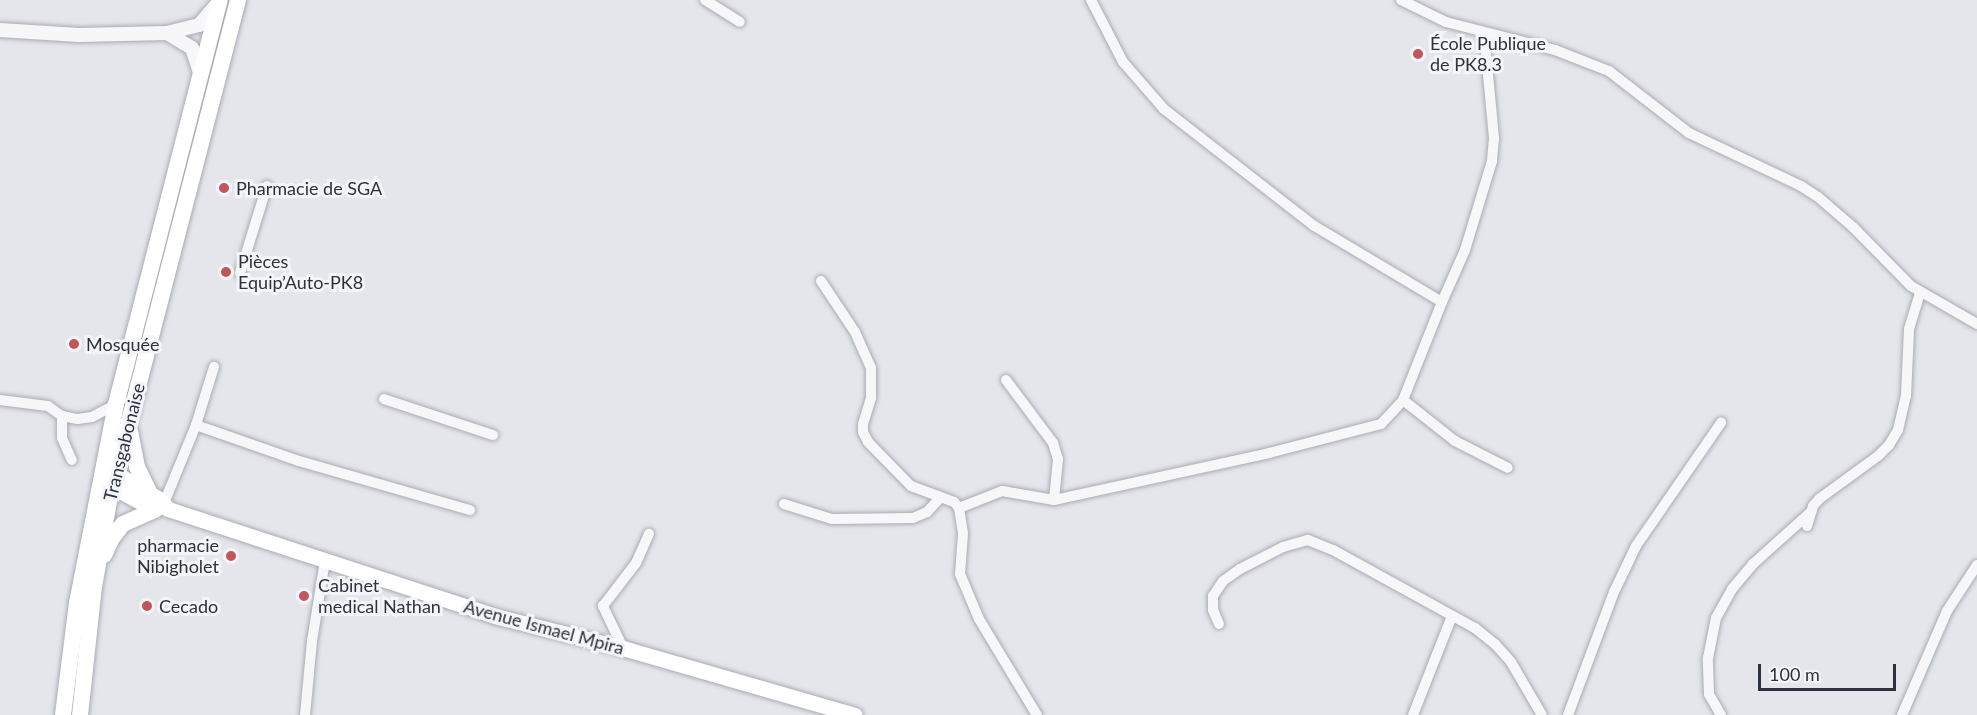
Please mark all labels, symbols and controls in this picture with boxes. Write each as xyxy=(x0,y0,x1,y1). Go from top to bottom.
place label: École Publique de PK8.3 xyxy=(1430,33,1546,76)
marker: École Publique de PK8.3 xyxy=(1411,47,1425,61)
place label: Pharmacie de SGA xyxy=(236,177,382,199)
marker: Pharmacie de SGA xyxy=(217,181,231,195)
place label: Pièces Equip’Auto-PK8 xyxy=(238,251,363,294)
marker: Pièces Equip’Auto-PK8 xyxy=(219,265,233,279)
place label: Mosquée xyxy=(86,333,160,355)
marker: Mosquée xyxy=(67,337,81,351)
street label: Transgabonaise xyxy=(99,381,149,503)
place label: pharmacie Nibigholet xyxy=(137,535,219,578)
marker: pharmacie Nibigholet xyxy=(224,549,238,563)
place label: Cabinet medical Nathan xyxy=(318,575,441,618)
marker: Cabinet medical Nathan xyxy=(295,587,313,605)
place label: Cecado xyxy=(159,595,218,617)
street label: Avenue Ismael Mpira xyxy=(461,595,627,659)
marker: Cecado xyxy=(140,599,154,613)
scale bar xyxy=(1761,652,1899,690)
text: 100 m xyxy=(1769,663,1820,685)

